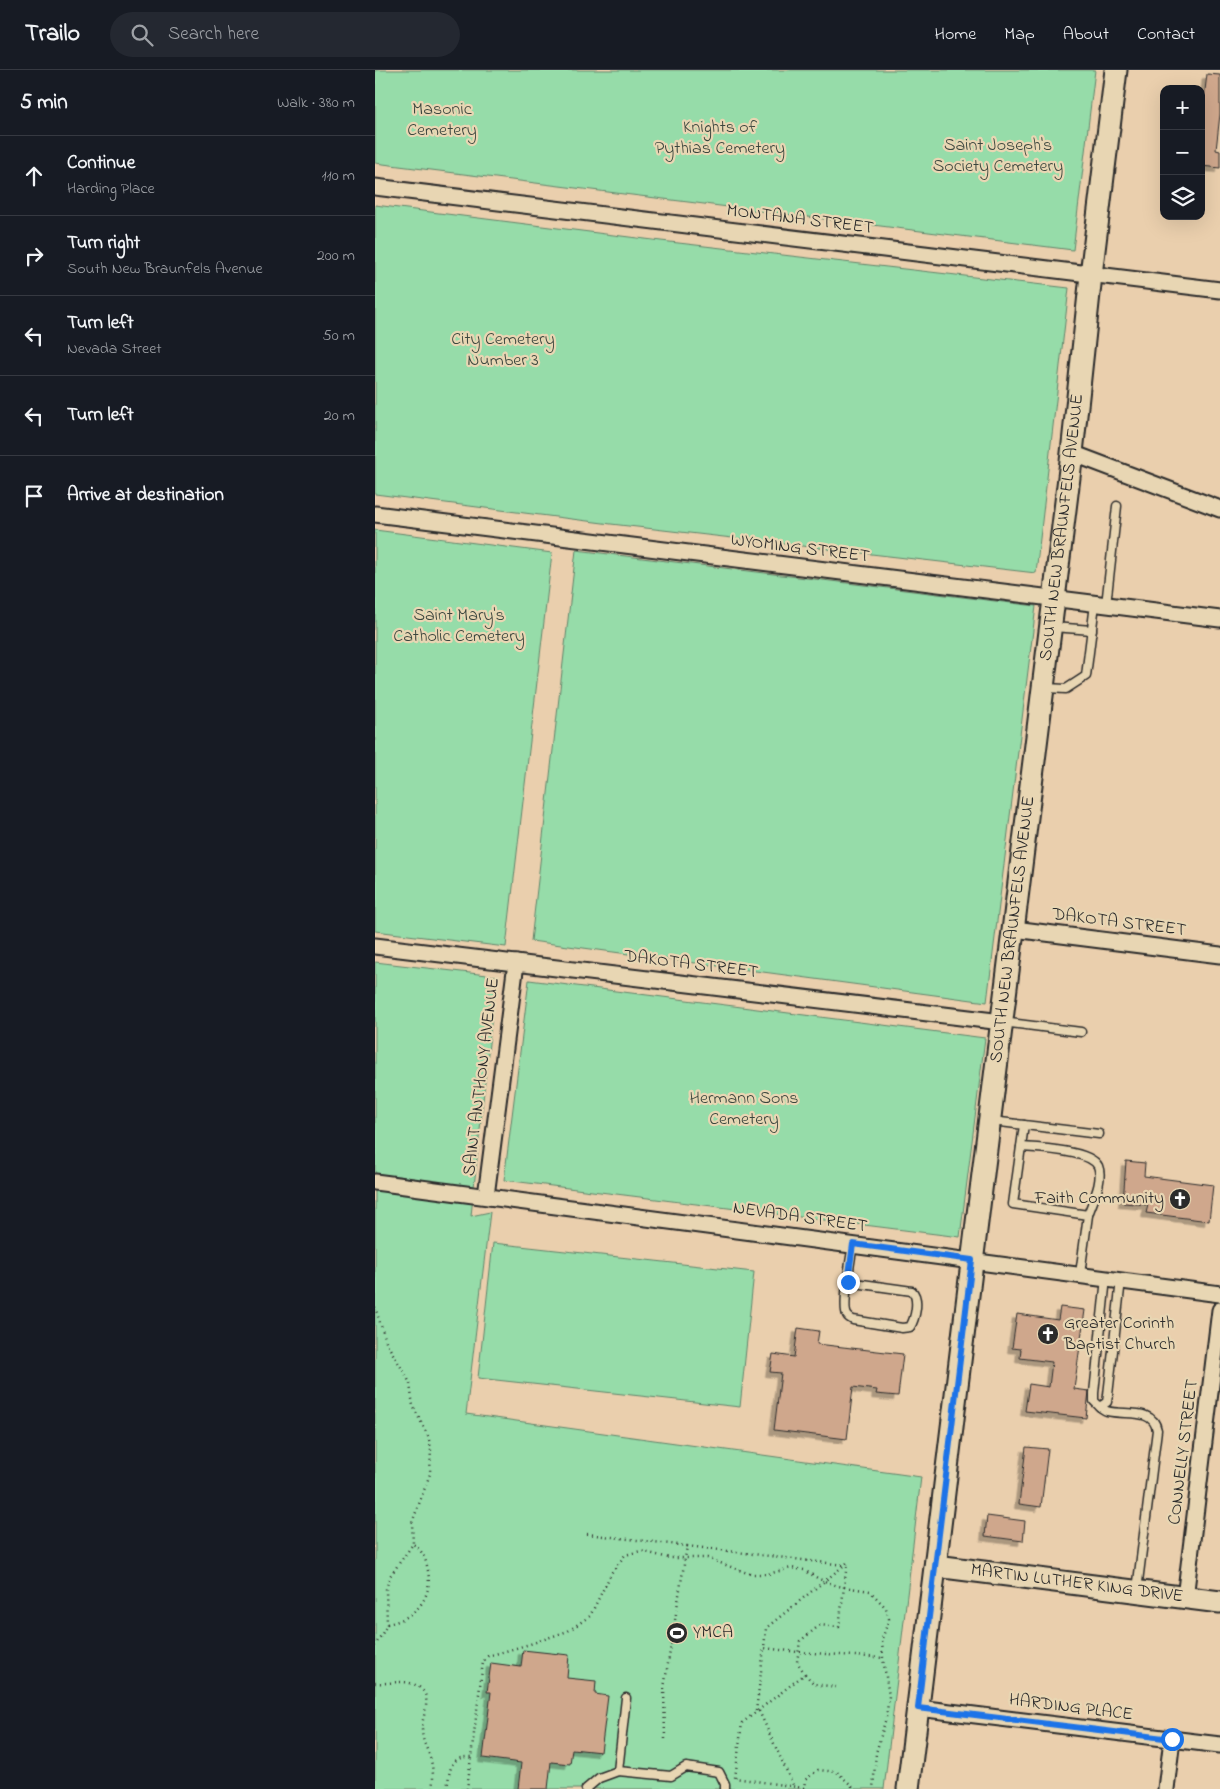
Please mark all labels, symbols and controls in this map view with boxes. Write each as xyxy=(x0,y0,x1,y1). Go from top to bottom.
search box xyxy=(110,12,460,57)
text: Trailo xyxy=(25,17,80,52)
icon: search xyxy=(128,21,156,49)
text: Search here xyxy=(168,21,259,48)
text: Home xyxy=(935,22,976,48)
text: Map xyxy=(1004,22,1035,48)
text: About xyxy=(1063,22,1109,48)
text: Contact xyxy=(1137,22,1195,48)
map controls xyxy=(1160,85,1205,220)
button: + xyxy=(1160,85,1205,130)
text: 5 min xyxy=(20,88,68,118)
text: Walk · 380 m xyxy=(277,91,355,115)
park label: Masonic Cemetery xyxy=(407,97,477,144)
park label: Knights of Pythias Cemetery xyxy=(655,115,785,162)
button: − xyxy=(1160,130,1205,175)
park label: Saint Joseph's Society Cemetery xyxy=(933,133,1063,180)
text: Continue xyxy=(67,150,135,177)
icon: ahead xyxy=(20,162,48,190)
text: 110 m xyxy=(321,164,355,188)
button: layers xyxy=(1160,175,1205,220)
text: Harding Place xyxy=(67,177,155,201)
street label: MONTANA STREET xyxy=(725,198,875,242)
text: Turn right xyxy=(67,230,140,257)
icon: right xyxy=(20,242,48,270)
text: 200 m xyxy=(317,244,355,268)
text: South New Braunfels Avenue xyxy=(67,257,263,281)
text: Turn left xyxy=(67,310,134,337)
icon: left xyxy=(20,322,48,350)
text: 50 m xyxy=(323,324,355,348)
park label: City Cemetery Number 3 xyxy=(451,327,555,374)
text: Nevada Street xyxy=(67,337,162,361)
street label: SOUTH NEW BRAUNFELS AVENUE xyxy=(1033,393,1091,662)
icon: left xyxy=(20,402,48,430)
text: Turn left xyxy=(67,402,134,429)
text: 20 m xyxy=(324,404,355,428)
icon: arrive xyxy=(20,482,48,510)
text: Arrive at destination xyxy=(67,482,224,509)
street label: WYOMING STREET xyxy=(729,528,871,570)
park label: Saint Mary's Catholic Cemetery xyxy=(393,603,525,650)
street label: SOUTH NEW BRAUNFELS AVENUE xyxy=(984,794,1043,1064)
street label: DAKOTA STREET xyxy=(1050,902,1187,944)
street label: DAKOTA STREET xyxy=(622,944,759,986)
street label: SAINT ANTHONY AVENUE xyxy=(457,976,507,1178)
park label: Hermann Sons Cemetery xyxy=(690,1086,799,1133)
place label: Faith Community xyxy=(1034,1186,1164,1212)
church icon: Faith Community xyxy=(1168,1187,1192,1211)
street label: NEVADA STREET xyxy=(731,1196,869,1240)
route end xyxy=(837,1271,860,1294)
place label: Greater Corinth Baptist Church xyxy=(1063,1311,1175,1358)
church icon: Greater Corinth Baptist Church xyxy=(1036,1322,1060,1346)
street label: CONNELLY STREET xyxy=(1162,1378,1206,1526)
street label: MARTIN LUTHER KING DRIVE xyxy=(969,1557,1185,1610)
place label: YMCA xyxy=(693,1620,733,1646)
sports icon: YMCA xyxy=(665,1621,689,1645)
street label: HARDING PLACE xyxy=(1007,1687,1135,1729)
route start xyxy=(1161,1728,1184,1751)

